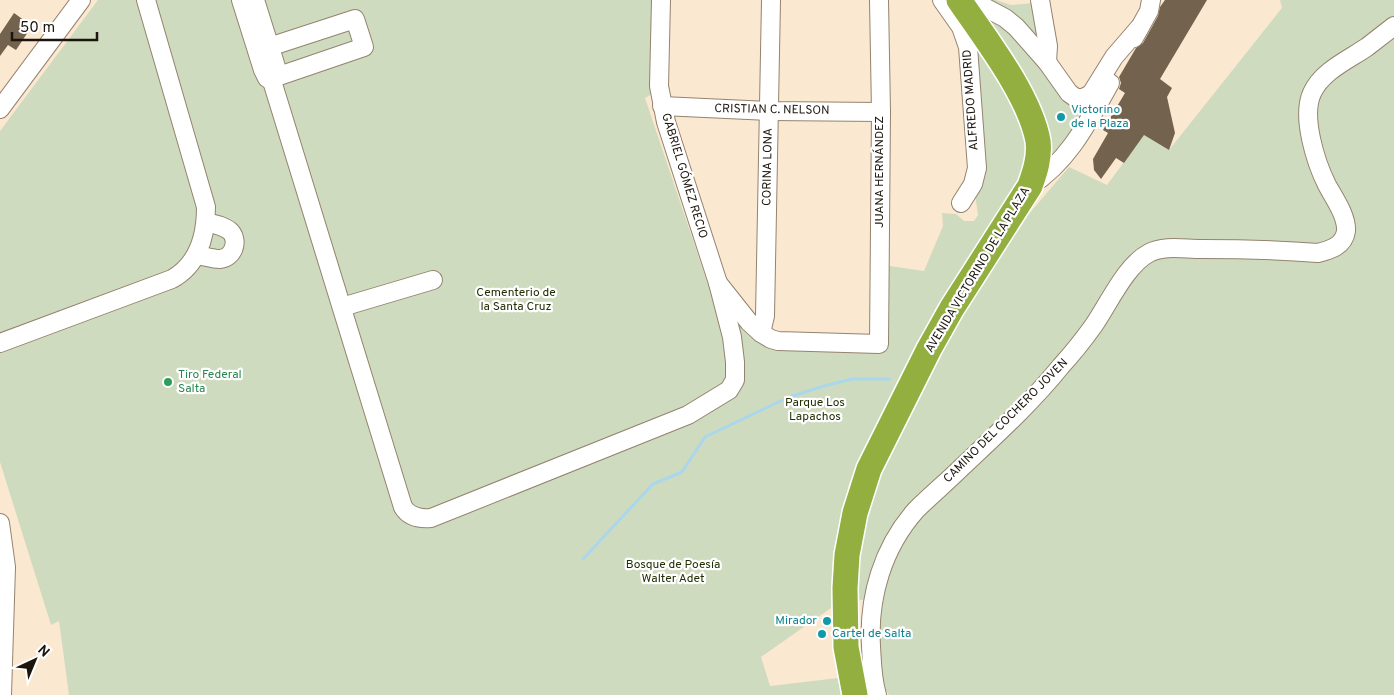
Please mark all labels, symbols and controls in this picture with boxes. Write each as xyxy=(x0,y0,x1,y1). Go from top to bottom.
scale bar xyxy=(12,10,98,42)
text: 50 m xyxy=(20,19,55,38)
street label: ALFREDO MADRID xyxy=(959,49,983,151)
street label: CRISTIAN C. NELSON xyxy=(714,101,830,119)
place label: Victorino de la Plaza xyxy=(1071,102,1129,132)
street label: GABRIEL GÓMEZ RECIO xyxy=(657,111,711,241)
marker: Victorino de la Plaza xyxy=(1055,111,1067,123)
street label: JUANA HERNÁNDEZ xyxy=(872,116,888,228)
street label: CORINA LONA xyxy=(759,128,777,206)
street label: AVENIDA VICTORINO DE LA PLAZA xyxy=(922,184,1034,356)
park label: Cementerio de la Santa Cruz xyxy=(476,285,556,315)
street label: CAMINO DEL COCHERO JOVEN xyxy=(940,355,1072,487)
place label: Tiro Federal Salta xyxy=(178,367,242,397)
marker: Tiro Federal Salta xyxy=(162,376,174,388)
park label: Parque Los Lapachos xyxy=(785,395,845,425)
park label: Bosque de Poesía Walter Adet xyxy=(626,557,720,587)
place label: Mirador xyxy=(775,613,817,629)
marker: Mirador xyxy=(821,615,833,627)
place label: Cartel de Salta xyxy=(832,626,911,642)
marker: Cartel de Salta xyxy=(816,628,828,640)
north arrow xyxy=(10,635,60,685)
text: N xyxy=(33,642,53,661)

